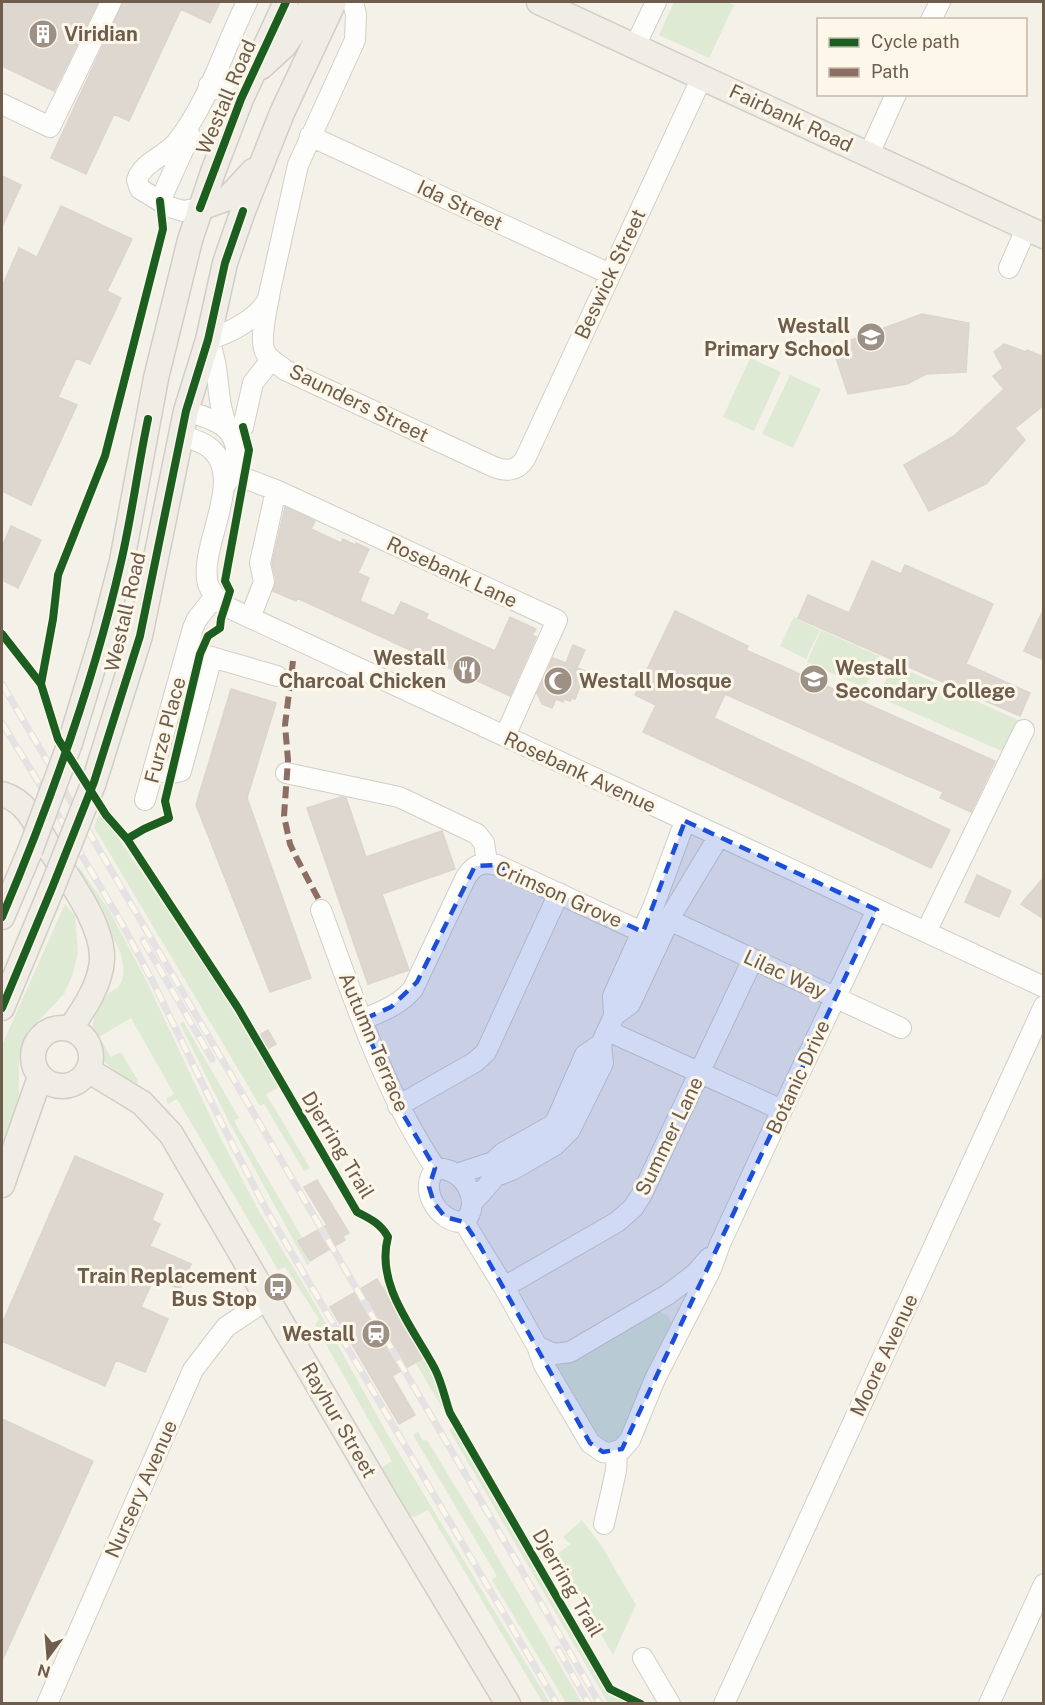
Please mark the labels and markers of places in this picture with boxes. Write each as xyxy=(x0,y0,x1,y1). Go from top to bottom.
building icon: Viridian xyxy=(27,18,59,50)
place label: Viridian xyxy=(64,22,138,46)
place label: Westall Primary School xyxy=(704,314,850,361)
school or university icon: Westall Primary School xyxy=(855,321,887,353)
place label: Westall Charcoal Chicken xyxy=(279,646,446,693)
restaurant icon: Westall Charcoal Chicken xyxy=(451,654,483,686)
place label: Westall Secondary College xyxy=(835,656,1016,703)
school or university icon: Westall Secondary College xyxy=(798,663,830,695)
mosque icon: Westall Mosque xyxy=(542,665,574,697)
place label: Westall Mosque xyxy=(579,669,732,693)
place label: Train Replacement Bus Stop xyxy=(77,1264,257,1311)
bus stop icon: Train Replacement Bus Stop xyxy=(262,1271,294,1303)
station icon: Westall xyxy=(360,1318,392,1350)
place label: Westall xyxy=(282,1322,355,1346)

